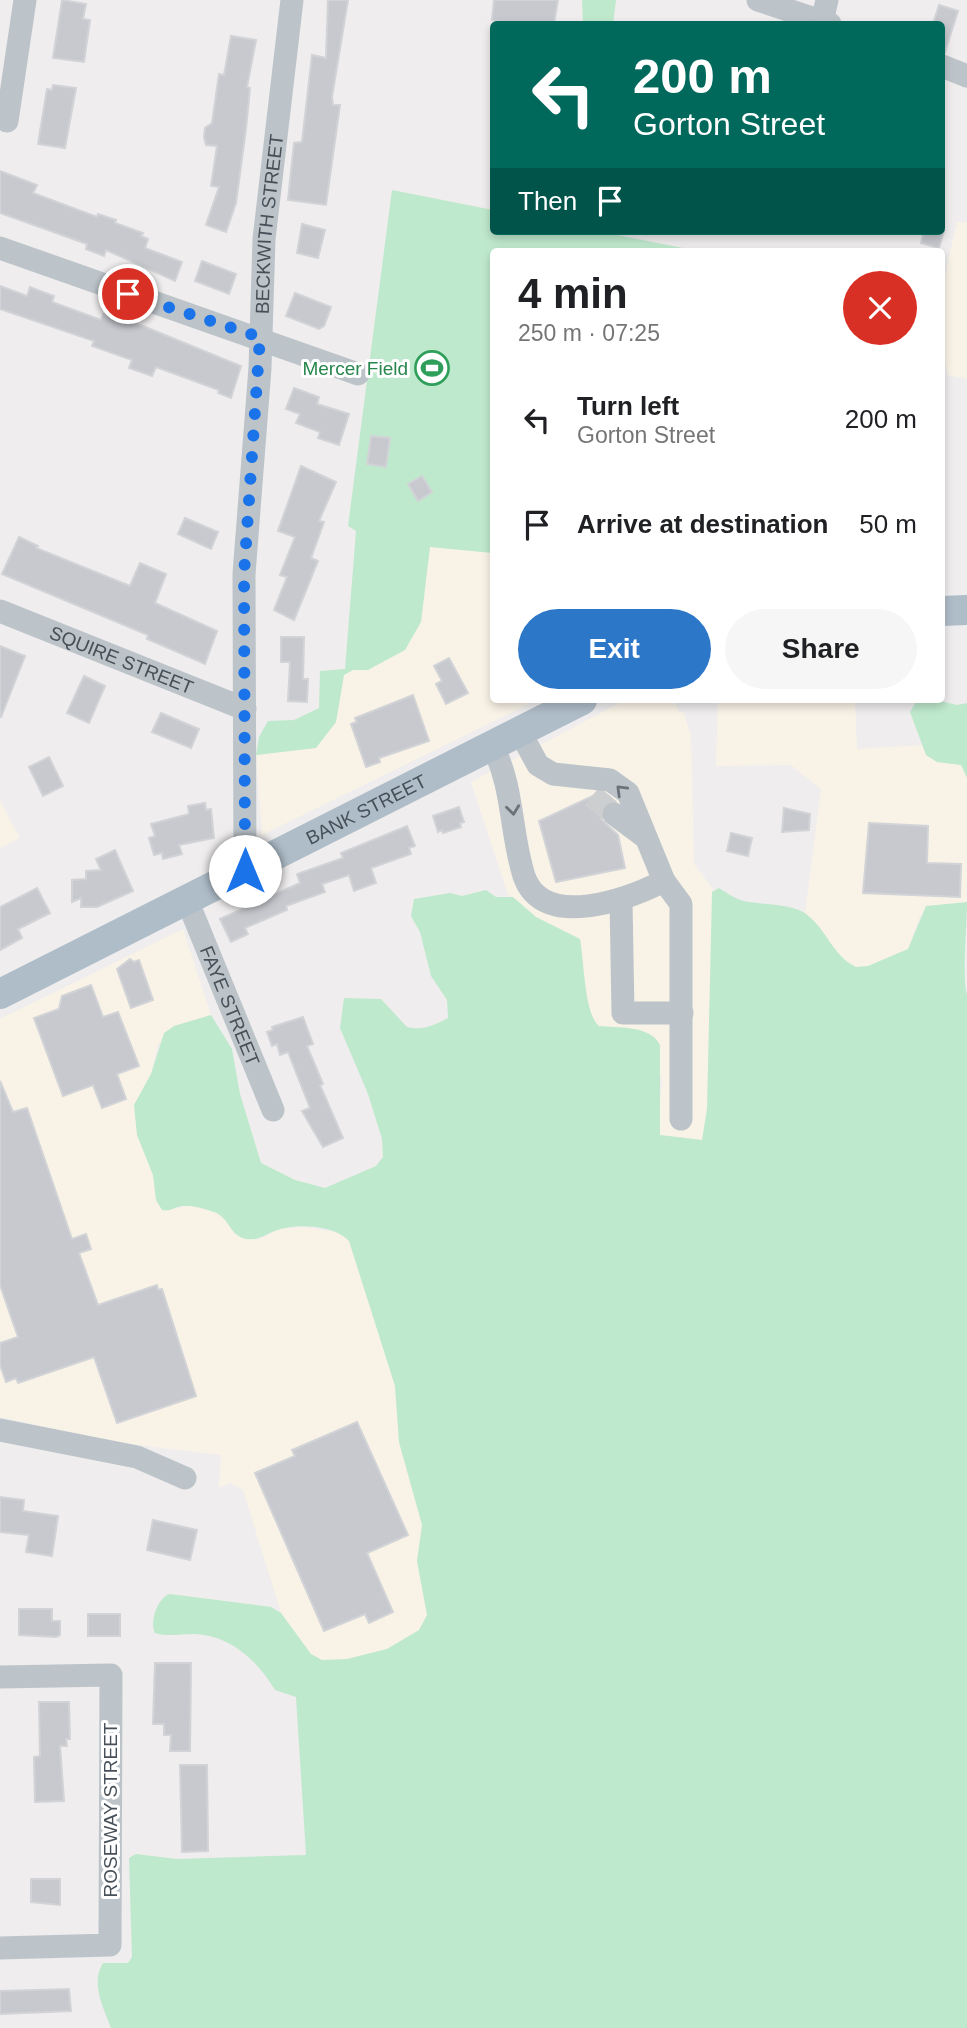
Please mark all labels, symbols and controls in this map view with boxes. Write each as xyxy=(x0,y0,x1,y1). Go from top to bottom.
icon: left xyxy=(518,49,609,140)
text: 200 m xyxy=(633,49,772,103)
text: Gorton Street xyxy=(633,106,825,142)
street label: BECKWITH STREET xyxy=(251,132,287,314)
icon: arrive xyxy=(591,182,629,220)
text: Then xyxy=(518,186,577,216)
pin xyxy=(98,264,158,324)
text: 4 min xyxy=(518,270,628,317)
button: close xyxy=(843,271,917,345)
icon: arrive xyxy=(109,275,147,313)
text: 250 m · 07:25 xyxy=(518,320,660,346)
sports icon: Mercer Field xyxy=(413,349,451,387)
place label: Mercer Field xyxy=(302,358,408,379)
text: Turn left xyxy=(577,391,679,421)
icon: left xyxy=(518,401,556,439)
text: 200 m xyxy=(845,404,917,434)
text: Gorton Street xyxy=(577,422,715,448)
icon: arrive xyxy=(518,506,556,544)
text: Arrive at destination xyxy=(577,509,828,539)
text: 50 m xyxy=(859,509,917,539)
button: Exit xyxy=(518,609,711,689)
button: Share xyxy=(725,609,917,689)
street label: SQUIRE STREET xyxy=(47,621,197,698)
street label: BANK STREET xyxy=(302,770,430,848)
one-way arrow xyxy=(617,786,630,799)
one-way arrow xyxy=(505,804,520,816)
position arrow xyxy=(208,834,282,908)
street label: FAYE STREET xyxy=(196,943,264,1069)
street label: ROSEWAY STREET xyxy=(100,1722,121,1897)

